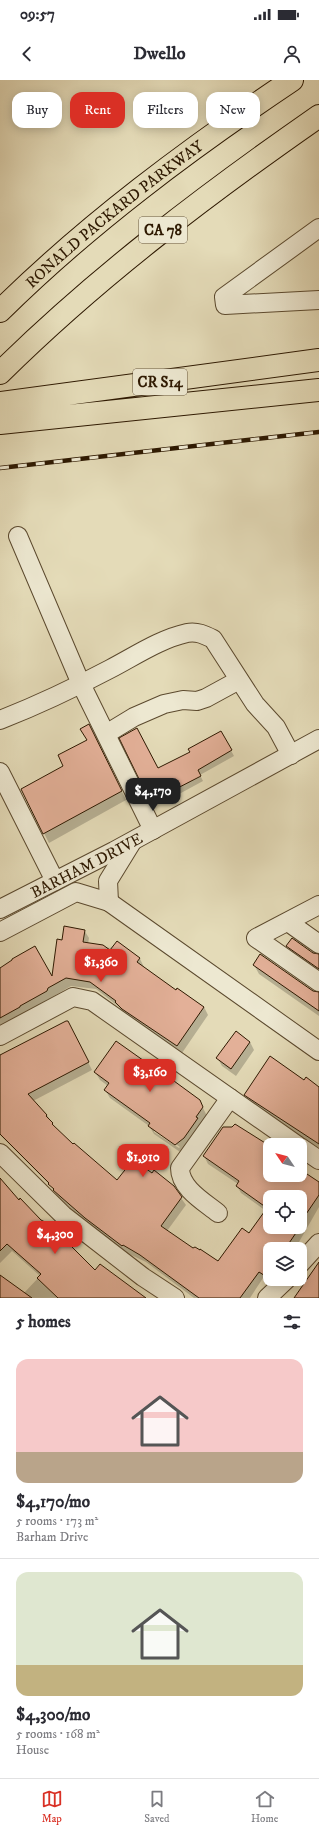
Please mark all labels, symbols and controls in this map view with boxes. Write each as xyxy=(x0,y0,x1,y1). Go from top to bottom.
text: 09:57 xyxy=(20,5,55,24)
icon: back xyxy=(16,43,38,65)
text: Dwello xyxy=(134,43,185,65)
icon: person xyxy=(281,43,303,65)
chip: Buy xyxy=(12,92,62,128)
chip: Rent xyxy=(70,92,125,128)
chip: Filters xyxy=(133,92,198,128)
chip: New xyxy=(206,92,260,128)
street label: RONALD PACKARD PARKWAY xyxy=(21,136,208,293)
road number: CA 78 xyxy=(139,217,187,243)
road number: CR S14 xyxy=(133,369,187,395)
pin: $4,170 xyxy=(120,778,186,812)
text: $4,170 xyxy=(134,783,172,799)
street label: BARHAM DRIVE xyxy=(28,828,146,903)
pin: $1,360 xyxy=(68,949,134,983)
text: $1,360 xyxy=(84,954,118,970)
pin: $3,160 xyxy=(117,1059,183,1093)
text: $3,160 xyxy=(133,1064,167,1080)
north arrow xyxy=(263,1138,307,1182)
map controls xyxy=(263,1138,307,1286)
pin: $1,910 xyxy=(110,1144,176,1178)
text: $1,910 xyxy=(126,1149,160,1165)
button: locate xyxy=(263,1190,307,1234)
pin: $4,300 xyxy=(22,1221,88,1255)
text: $4,300 xyxy=(36,1226,74,1242)
button: layers xyxy=(263,1242,307,1286)
text: 5 homes xyxy=(16,1311,71,1333)
icon: filters xyxy=(281,1311,303,1333)
icon: home xyxy=(124,1385,196,1457)
text: $4,170/mo xyxy=(16,1491,90,1513)
text: 5 rooms · 173 m² xyxy=(16,1513,98,1529)
text: Barham Drive xyxy=(16,1529,88,1545)
icon: home xyxy=(124,1598,196,1670)
text: $4,300/mo xyxy=(16,1704,90,1726)
text: 5 rooms · 168 m² xyxy=(16,1726,100,1742)
text: House xyxy=(16,1742,49,1758)
tab: Map xyxy=(41,1788,63,1826)
tab: Saved xyxy=(144,1788,170,1826)
tab: Home xyxy=(251,1788,278,1826)

